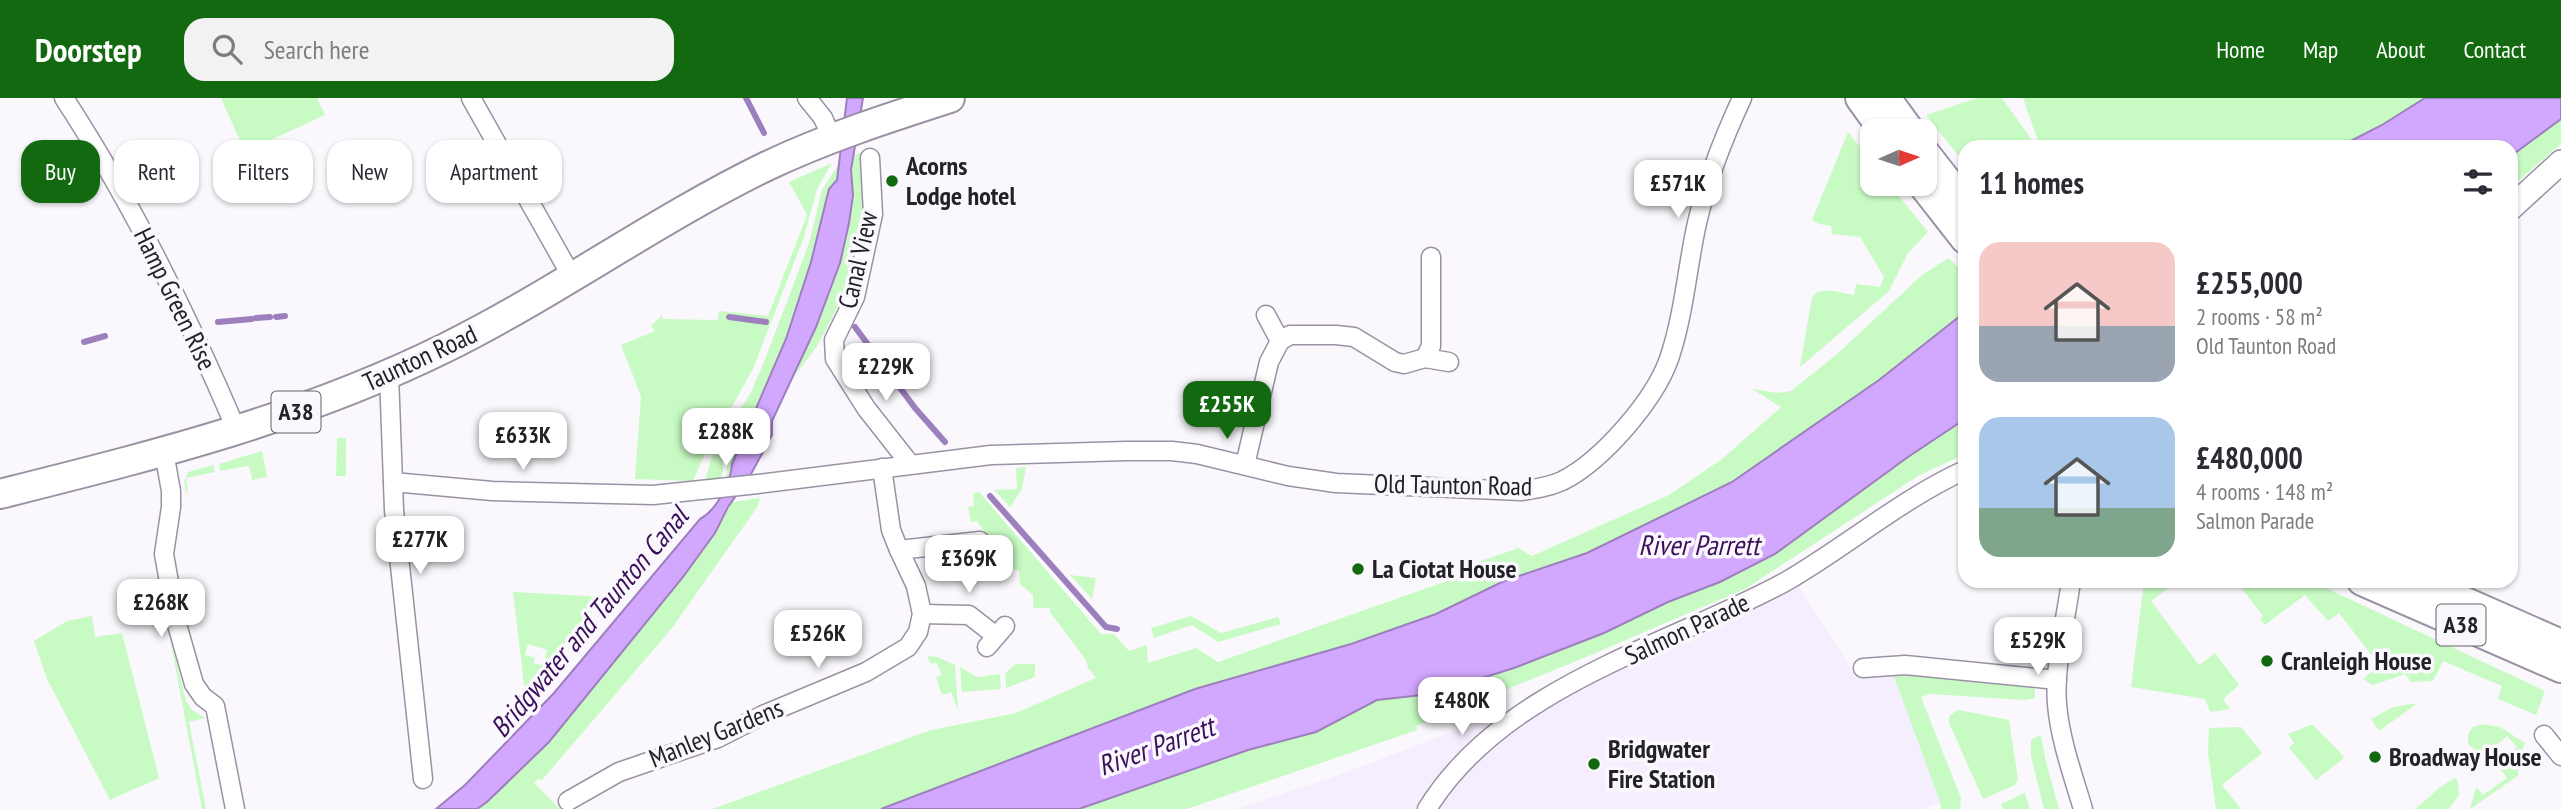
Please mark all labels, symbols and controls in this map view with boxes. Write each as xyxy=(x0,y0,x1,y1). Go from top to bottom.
search box xyxy=(184,18,674,81)
text: Doorstep xyxy=(35,28,142,71)
icon: search xyxy=(208,30,246,68)
text: Search here xyxy=(264,33,369,66)
text: Home xyxy=(2216,34,2265,65)
text: Map xyxy=(2303,34,2338,65)
text: About xyxy=(2376,34,2425,65)
text: Contact xyxy=(2463,34,2526,65)
north arrow xyxy=(1860,119,1937,196)
map controls xyxy=(1860,119,1937,196)
chip: Buy xyxy=(21,140,100,203)
chip: Rent xyxy=(114,140,199,203)
chip: Filters xyxy=(213,140,313,203)
chip: New xyxy=(327,140,412,203)
chip: Apartment xyxy=(426,140,562,203)
place label: Acorns Lodge hotel xyxy=(905,149,1016,212)
pin: £571K xyxy=(1629,160,1727,220)
text: 11 homes xyxy=(1979,163,2084,202)
icon: filters xyxy=(2459,163,2497,201)
text: £571K xyxy=(1650,168,1706,197)
marker: Acorns Lodge hotel xyxy=(884,173,900,189)
street label: Canal View xyxy=(830,208,885,311)
street label: Hamp Green Rise xyxy=(127,222,224,375)
text: £255,000 xyxy=(2196,263,2303,302)
icon: home xyxy=(2035,270,2119,354)
text: 2 rooms · 58 m² xyxy=(2196,302,2323,331)
street label: Taunton Road xyxy=(358,317,482,398)
text: Old Taunton Road xyxy=(2196,331,2336,360)
pin: £229K xyxy=(837,344,935,403)
text: £229K xyxy=(858,351,914,380)
pin: £255K xyxy=(1178,382,1276,441)
text: £255K xyxy=(1199,389,1255,418)
road number: A38 xyxy=(272,391,320,432)
pin: £288K xyxy=(677,408,775,468)
pin: £633K xyxy=(474,412,572,472)
text: £288K xyxy=(698,416,754,445)
text: £633K xyxy=(495,420,551,449)
text: £480,000 xyxy=(2196,438,2303,477)
icon: home xyxy=(2035,445,2119,529)
street label: Old Taunton Road xyxy=(1374,467,1532,502)
text: 4 rooms · 148 m² xyxy=(2196,477,2333,506)
water label: Bridgwater and Taunton Canal xyxy=(481,497,697,744)
text: Salmon Parade xyxy=(2196,506,2314,535)
pin: £277K xyxy=(371,517,469,576)
text: £277K xyxy=(392,524,448,553)
water label: River Parrett xyxy=(1639,526,1763,563)
pin: £369K xyxy=(920,536,1018,595)
text: £369K xyxy=(941,543,997,572)
place label: La Ciotat House xyxy=(1372,552,1517,585)
marker: La Ciotat House xyxy=(1350,561,1366,577)
pin: £268K xyxy=(112,580,210,639)
street label: Salmon Parade xyxy=(1619,585,1754,672)
text: £268K xyxy=(133,587,189,616)
road number: A38 xyxy=(2436,604,2486,646)
pin: £526K xyxy=(769,610,867,670)
text: £526K xyxy=(790,618,846,647)
pin: £529K xyxy=(1989,618,2087,677)
text: £529K xyxy=(2010,625,2066,654)
place label: Cranleigh House xyxy=(2281,644,2432,677)
marker: Cranleigh House xyxy=(2259,653,2275,669)
pin: £480K xyxy=(1413,678,1511,737)
text: £480K xyxy=(1434,685,1490,714)
street label: Manley Gardens xyxy=(644,691,788,774)
water label: River Parrett xyxy=(1093,706,1222,784)
place label: Bridgwater Fire Station xyxy=(1608,732,1715,795)
place label: Broadway House xyxy=(2389,740,2542,773)
marker: Broadway House xyxy=(2367,749,2383,765)
marker: Bridgwater Fire Station xyxy=(1586,756,1602,772)

